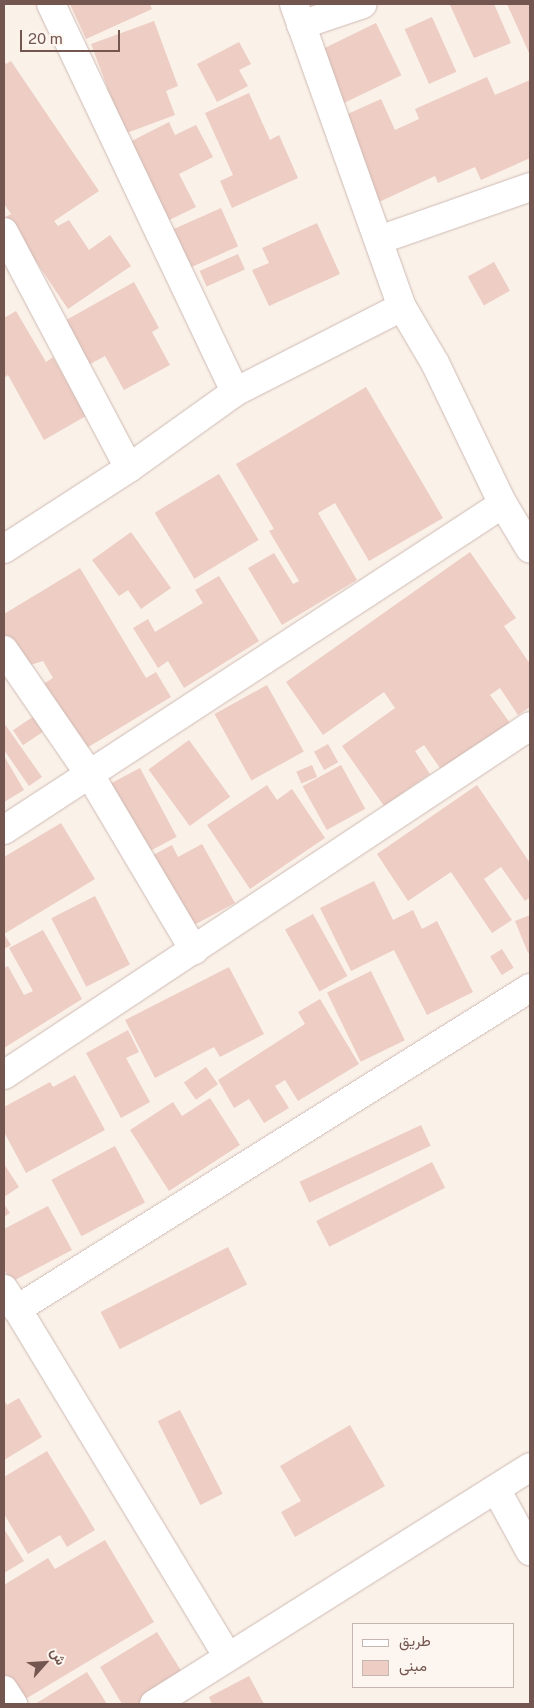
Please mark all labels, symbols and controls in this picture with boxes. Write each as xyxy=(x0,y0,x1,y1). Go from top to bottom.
scale bar xyxy=(22,20,122,52)
text: 20 m xyxy=(28,30,63,47)
legend xyxy=(352,1623,514,1688)
text: طريق xyxy=(399,1632,431,1649)
north arrow xyxy=(20,1638,70,1688)
text: ش xyxy=(48,1645,69,1667)
text: مبنى xyxy=(399,1657,427,1674)

